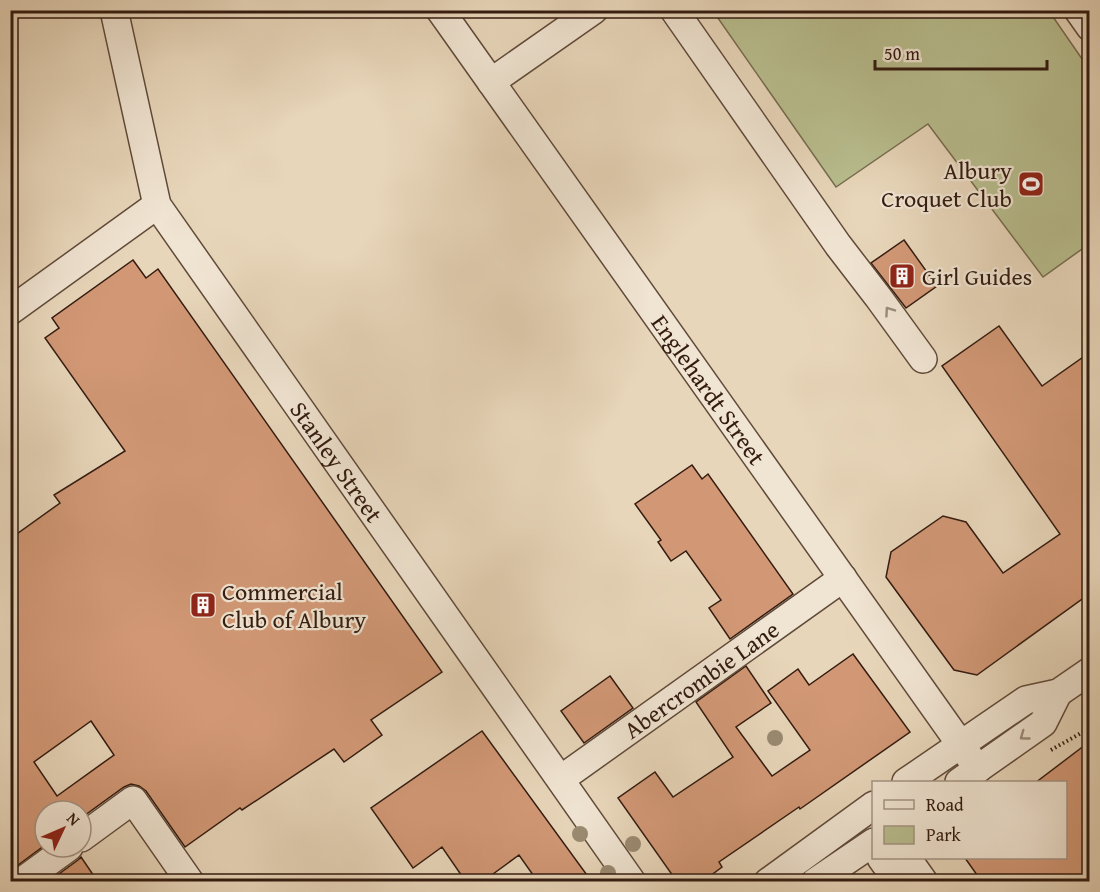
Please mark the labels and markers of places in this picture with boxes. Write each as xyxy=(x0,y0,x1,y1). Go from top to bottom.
place label: Albury Croquet Club xyxy=(881,153,1012,216)
sports icon: Albury Croquet Club xyxy=(1016,169,1046,199)
place label: Girl Guides xyxy=(922,259,1032,294)
building icon: Girl Guides xyxy=(887,261,917,291)
place label: Commercial Club of Albury xyxy=(222,574,366,637)
building icon: Commercial Club of Albury xyxy=(188,590,218,620)

